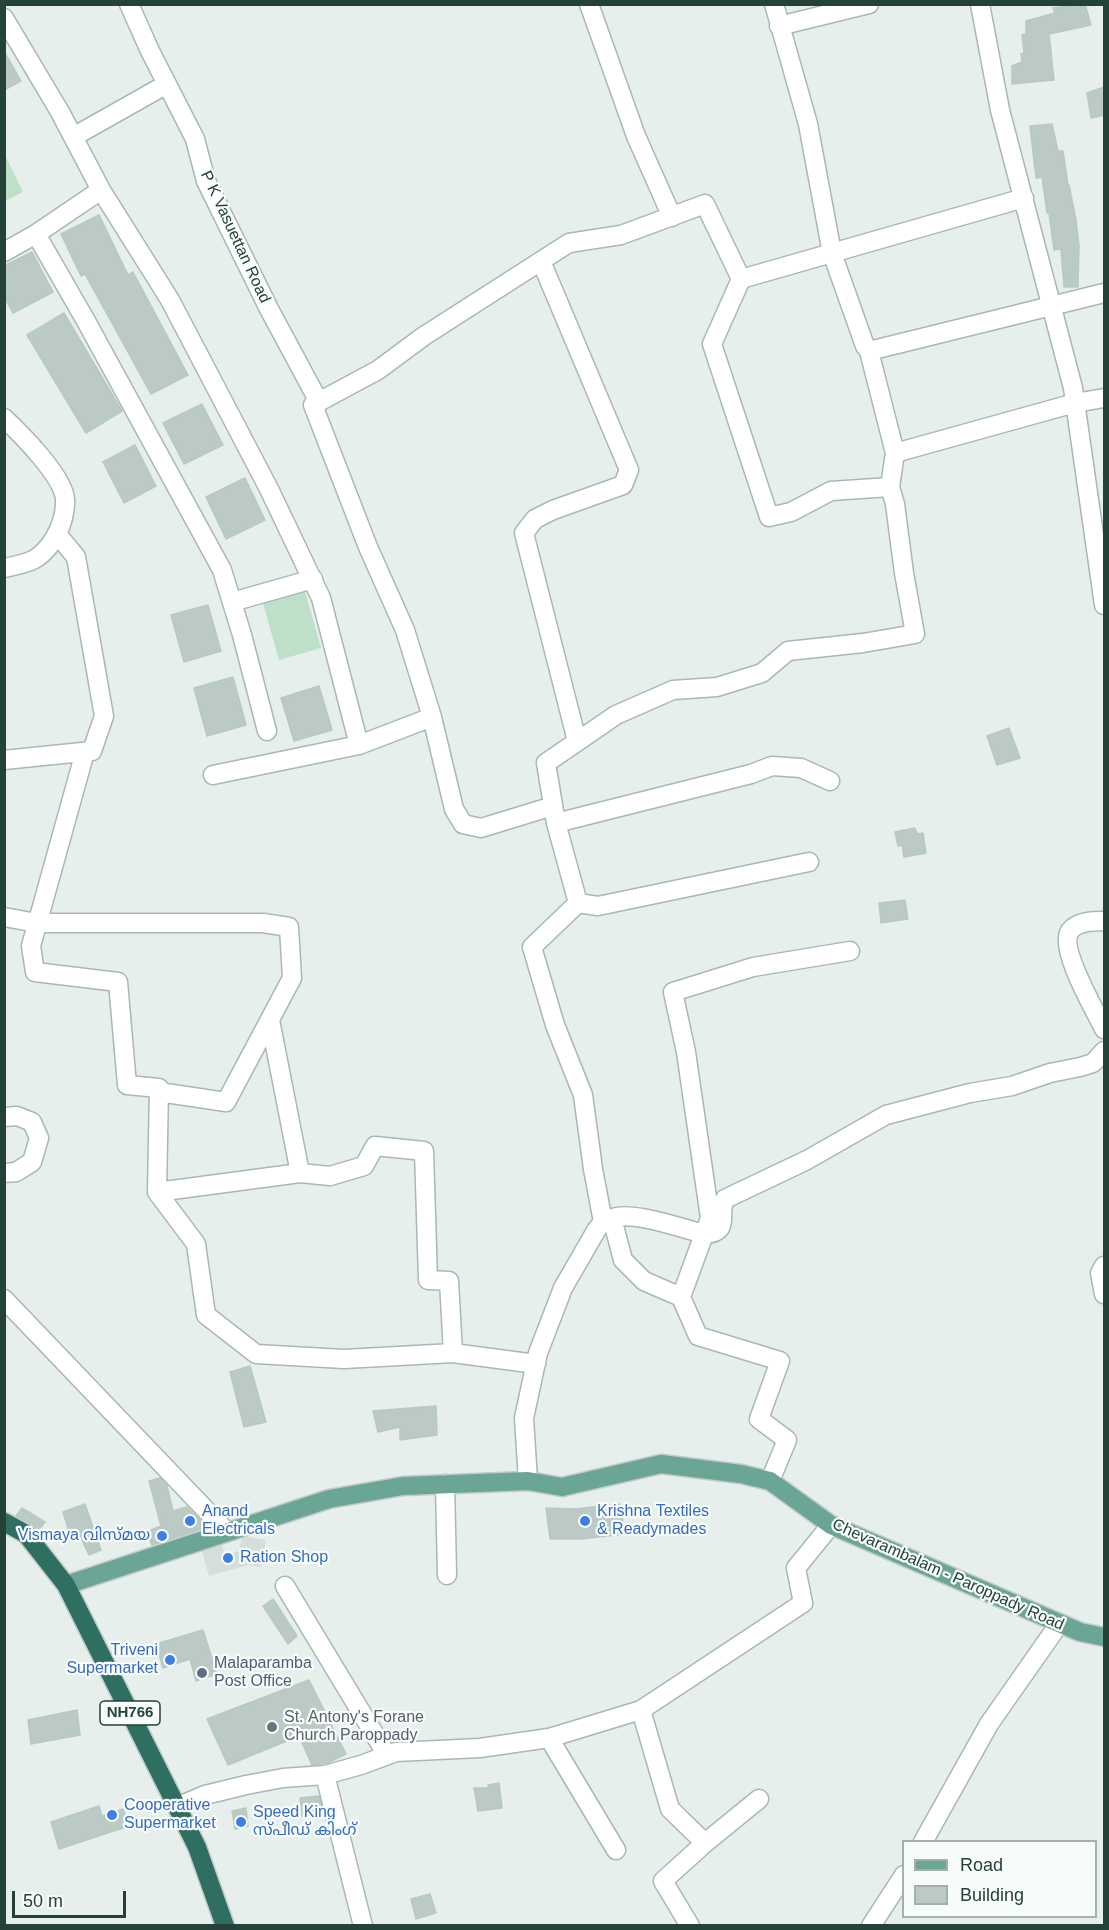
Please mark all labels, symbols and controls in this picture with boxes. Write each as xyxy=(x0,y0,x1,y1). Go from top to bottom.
street label: P K Vasuettan Road xyxy=(196,168,274,306)
place label: Anand Electricals xyxy=(202,1502,275,1540)
place label: Krishna Textiles & Readymades xyxy=(597,1502,709,1540)
marker: Anand Electricals xyxy=(183,1514,197,1528)
marker: Krishna Textiles & Readymades xyxy=(578,1514,592,1528)
street label: Chevarambalam - Paroppady Road xyxy=(829,1515,1067,1635)
place label: Vismaya വിസ്മയ xyxy=(18,1526,150,1546)
marker: Vismaya വിസ്മയ xyxy=(155,1529,169,1543)
place label: Ration Shop xyxy=(240,1548,328,1568)
marker: Ration Shop xyxy=(221,1551,235,1565)
place label: Triveni Supermarket xyxy=(66,1641,158,1679)
marker: Triveni Supermarket xyxy=(163,1653,177,1667)
place label: Malaparamba Post Office xyxy=(214,1654,312,1692)
marker: Malaparamba Post Office xyxy=(195,1666,209,1680)
road number: NH766 xyxy=(100,1701,160,1725)
place label: St. Antony's Forane Church Paroppady xyxy=(284,1708,424,1746)
marker: St. Antony's Forane Church Paroppady xyxy=(265,1720,279,1734)
place label: Cooperative Supermarket xyxy=(124,1796,216,1834)
place label: Speed King സ്പീഡ് കിംഗ് xyxy=(253,1803,356,1841)
marker: Cooperative Supermarket xyxy=(105,1808,119,1822)
marker: Speed King സ്പീഡ് കിംഗ് xyxy=(234,1815,248,1829)
legend xyxy=(902,1840,1097,1918)
text: Road xyxy=(960,1855,1003,1875)
scale bar xyxy=(15,1879,129,1917)
text: Building xyxy=(960,1885,1024,1905)
text: 50 m xyxy=(23,1891,63,1911)

